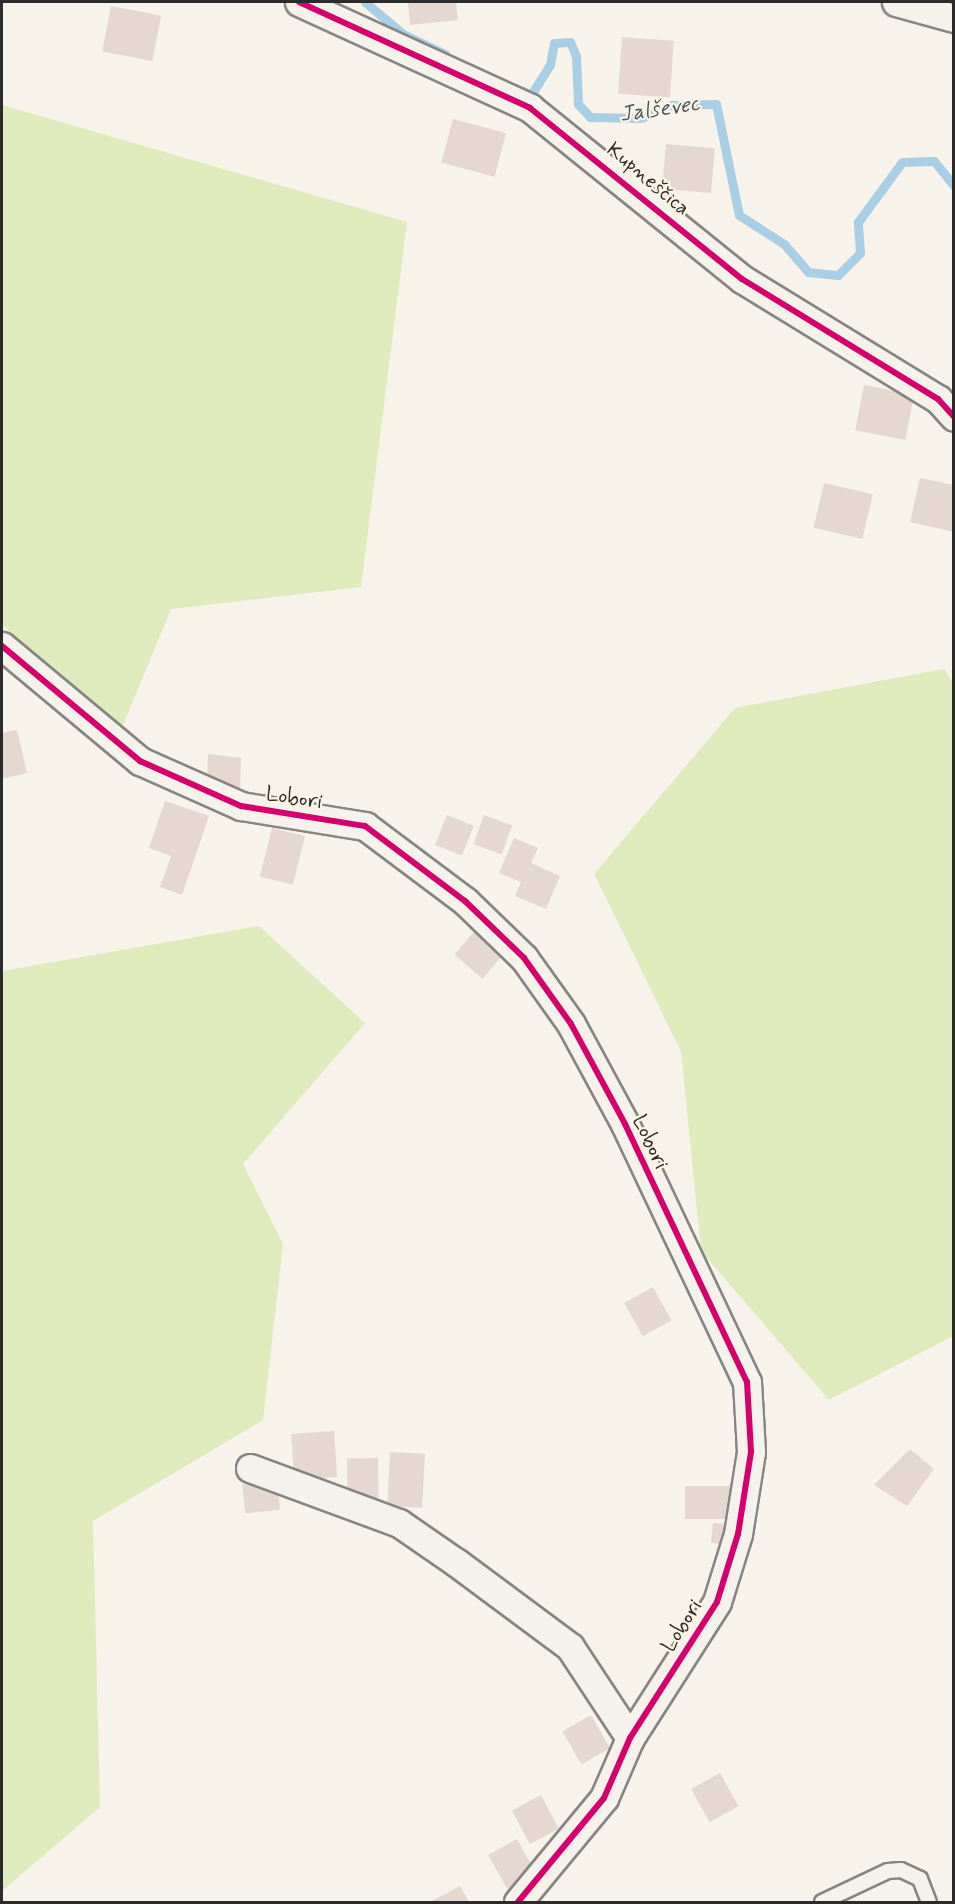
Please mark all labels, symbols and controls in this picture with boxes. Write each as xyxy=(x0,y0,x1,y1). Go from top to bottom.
water label: Jalševec xyxy=(618,91,702,129)
street label: Kupneščica xyxy=(601,137,695,221)
street label: Lobori xyxy=(264,781,324,815)
street label: Lobori xyxy=(627,1111,673,1173)
street label: Lobori xyxy=(656,1595,708,1657)

